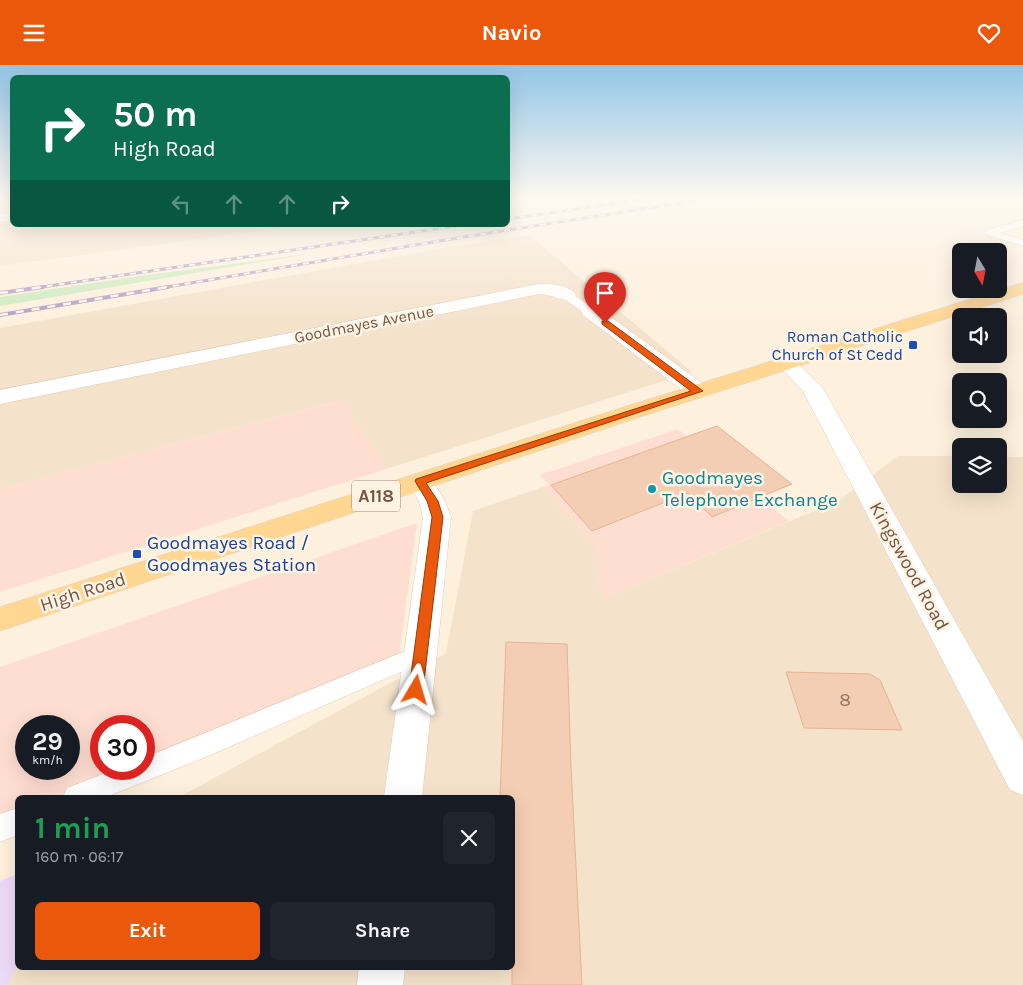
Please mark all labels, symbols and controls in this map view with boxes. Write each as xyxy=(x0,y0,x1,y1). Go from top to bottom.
icon: menu xyxy=(20,19,48,47)
icon: heart xyxy=(975,19,1003,47)
text: Navio xyxy=(482,20,541,46)
text: 50 m xyxy=(113,94,198,135)
icon: right xyxy=(30,95,95,160)
text: High Road xyxy=(113,136,216,162)
icon: left xyxy=(167,190,195,218)
icon: ahead xyxy=(220,190,248,218)
icon: ahead xyxy=(273,190,301,218)
icon: right xyxy=(326,190,354,218)
north arrow xyxy=(952,243,1008,297)
map controls xyxy=(952,243,1007,493)
pin xyxy=(584,272,626,323)
icon: arrive xyxy=(591,279,619,307)
street label: Goodmayes Avenue xyxy=(293,301,435,347)
button: sound xyxy=(952,308,1007,363)
place label: Roman Catholic Church of St Cedd xyxy=(772,327,903,364)
marker: Roman Catholic Church of St Cedd xyxy=(907,339,919,351)
button: search xyxy=(952,373,1007,428)
button: layers xyxy=(952,438,1007,493)
place label: Goodmayes Telephone Exchange xyxy=(662,467,838,511)
road number: A118 xyxy=(352,481,400,511)
marker: Goodmayes Telephone Exchange xyxy=(646,483,658,495)
street label: Kingswood Road xyxy=(865,498,953,634)
place label: Goodmayes Road / Goodmayes Station xyxy=(147,532,316,576)
marker: Goodmayes Road / Goodmayes Station xyxy=(131,548,143,560)
street label: High Road xyxy=(37,568,129,616)
position arrow xyxy=(389,663,441,715)
house number: 8 xyxy=(839,689,851,711)
speed limit sign: 30 xyxy=(90,715,155,780)
text: 29 xyxy=(32,727,63,756)
text: km/h xyxy=(32,753,63,767)
text: 1 min xyxy=(35,810,110,846)
button: close xyxy=(443,812,495,864)
text: 160 m · 06:17 xyxy=(35,847,123,866)
button: Exit xyxy=(35,902,260,960)
button: Share xyxy=(270,902,495,960)

